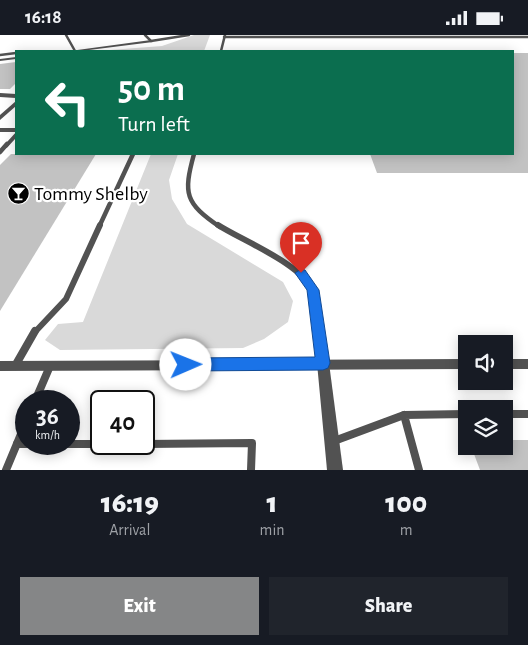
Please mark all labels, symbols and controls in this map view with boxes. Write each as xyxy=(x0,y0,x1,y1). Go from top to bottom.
text: 16:18 xyxy=(25,8,62,27)
icon: left xyxy=(35,70,100,135)
text: 50 m xyxy=(118,72,185,107)
text: Turn left xyxy=(118,113,190,135)
bar icon: Tommy Shelby xyxy=(6,181,30,205)
place label: Tommy Shelby xyxy=(34,184,148,204)
pin xyxy=(280,222,322,273)
icon: arrive xyxy=(287,229,315,257)
map controls xyxy=(458,335,513,455)
button: sound xyxy=(458,335,513,390)
position arrow xyxy=(159,338,211,390)
speed limit sign: 40 xyxy=(90,390,155,455)
button: layers xyxy=(458,400,513,455)
text: 36 xyxy=(36,404,59,429)
text: km/h xyxy=(35,429,60,441)
text: 16:19 xyxy=(101,488,159,518)
text: 1 xyxy=(267,488,278,518)
text: 100 xyxy=(385,488,427,518)
text: Arrival xyxy=(109,522,150,538)
text: min xyxy=(260,522,285,538)
text: m xyxy=(400,522,413,538)
button: Exit xyxy=(20,577,259,635)
button: Share xyxy=(269,577,508,635)

